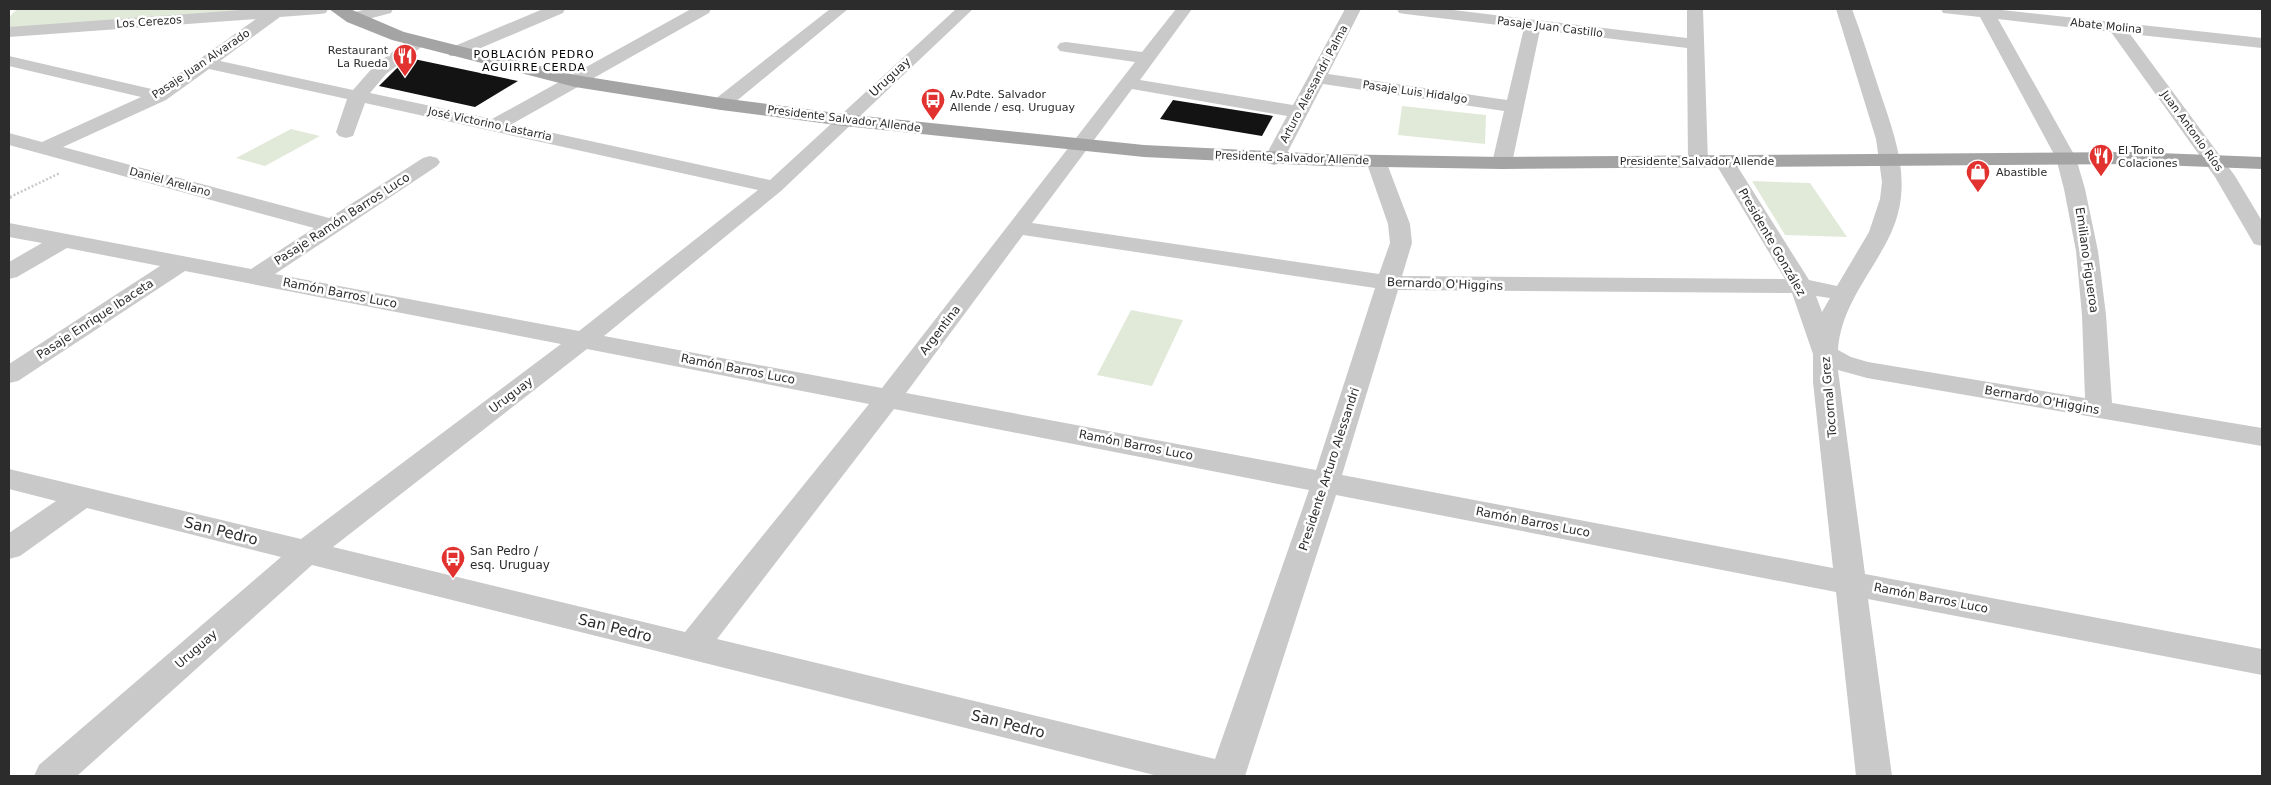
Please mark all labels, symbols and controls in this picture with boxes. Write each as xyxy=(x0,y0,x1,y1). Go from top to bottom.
street label: Los Cerezos xyxy=(116,13,182,31)
street label: Pasaje Juan Castillo xyxy=(1496,14,1604,40)
street label: Abate Molina xyxy=(2070,16,2142,36)
street label: Arturo Alessandri Palma xyxy=(1277,23,1351,145)
street label: Pasaje Juan Alvarado xyxy=(150,26,252,102)
restaurant icon: Restaurant La Rueda xyxy=(392,43,418,77)
place label: Restaurant La Rueda xyxy=(328,44,389,70)
district label: POBLACIÓN PEDRO AGUIRRE CERDA xyxy=(473,48,595,74)
street label: Uruguay xyxy=(867,54,913,100)
street label: Pasaje Luis Hidalgo xyxy=(1362,78,1468,106)
bus stop icon: Av.Pdte. Salvador Allende / esq. Uruguay xyxy=(920,87,946,121)
street label: Juan Antonio Ríos xyxy=(2158,87,2226,174)
place label: Av.Pdte. Salvador Allende / esq. Uruguay xyxy=(950,88,1076,114)
street label: Presidente Salvador Allende xyxy=(767,103,922,135)
street label: José Victorino Lastarria xyxy=(426,104,553,144)
restaurant icon: El Tonito Colaciones xyxy=(2088,143,2114,177)
place label: El Tonito Colaciones xyxy=(2118,144,2178,170)
street label: Presidente Salvador Allende xyxy=(1215,149,1370,167)
street label: Presidente Salvador Allende xyxy=(1620,155,1774,168)
shop icon: Abastible xyxy=(1965,159,1991,193)
street label: Daniel Arellano xyxy=(128,165,212,199)
place label: Abastible xyxy=(1996,166,2047,179)
street label: Pasaje Ramón Barros Luco xyxy=(272,170,412,268)
street label: Presidente González xyxy=(1735,186,1809,298)
street label: Emiliano Figueroa xyxy=(2073,206,2101,314)
street label: Ramón Barros Luco xyxy=(282,275,398,311)
street label: Bernardo O'Higgins xyxy=(1387,275,1503,293)
street label: Pasaje Enrique Ibaceta xyxy=(34,276,156,362)
street label: Argentina xyxy=(917,302,963,358)
street label: Ramón Barros Luco xyxy=(680,351,796,387)
street label: Tocornal Grez xyxy=(1818,356,1840,439)
street label: Uruguay xyxy=(486,374,536,416)
street label: Bernardo O'Higgins xyxy=(1984,383,2100,417)
street label: Presidente Arturo Alessandri xyxy=(1296,386,1362,552)
street label: Ramón Barros Luco xyxy=(1078,427,1194,463)
street label: Ramón Barros Luco xyxy=(1475,504,1591,540)
street label: San Pedro xyxy=(182,513,260,549)
place label: San Pedro / esq. Uruguay xyxy=(470,544,550,572)
bus stop icon: San Pedro / esq. Uruguay xyxy=(440,545,466,579)
street label: Ramón Barros Luco xyxy=(1873,580,1989,616)
street label: San Pedro xyxy=(576,610,654,646)
street label: Uruguay xyxy=(172,627,220,671)
street label: San Pedro xyxy=(969,706,1047,742)

